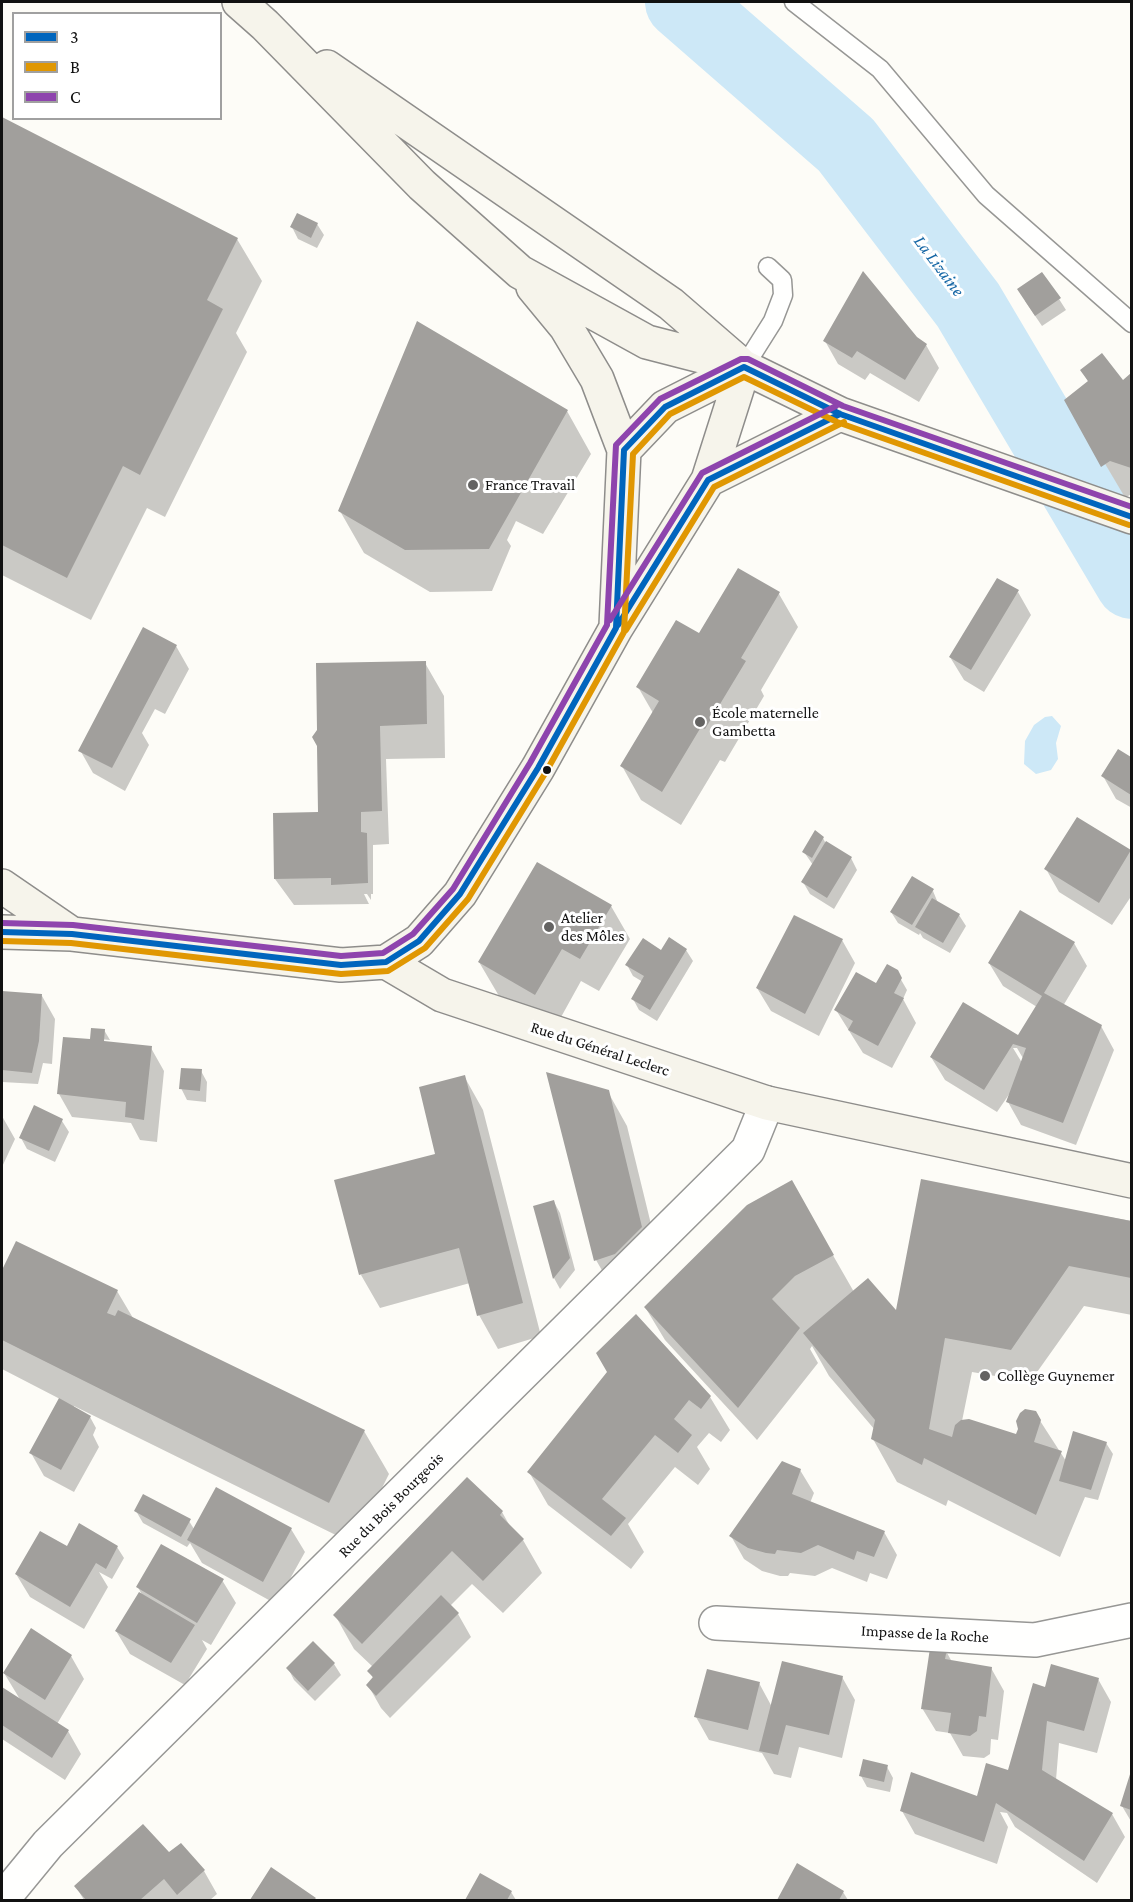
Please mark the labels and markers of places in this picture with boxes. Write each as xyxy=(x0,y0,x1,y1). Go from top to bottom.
place label: France Travail xyxy=(485,475,575,495)
marker: France Travail xyxy=(466,478,480,492)
place label: École maternelle Gambetta xyxy=(712,703,819,741)
marker: École maternelle Gambetta xyxy=(693,715,707,729)
unlabelled marker xyxy=(541,764,553,776)
place label: Atelier des Môles xyxy=(561,908,624,946)
marker: Atelier des Môles xyxy=(542,920,556,934)
place label: Collège Guynemer xyxy=(997,1366,1115,1386)
marker: Collège Guynemer xyxy=(978,1369,992,1383)

